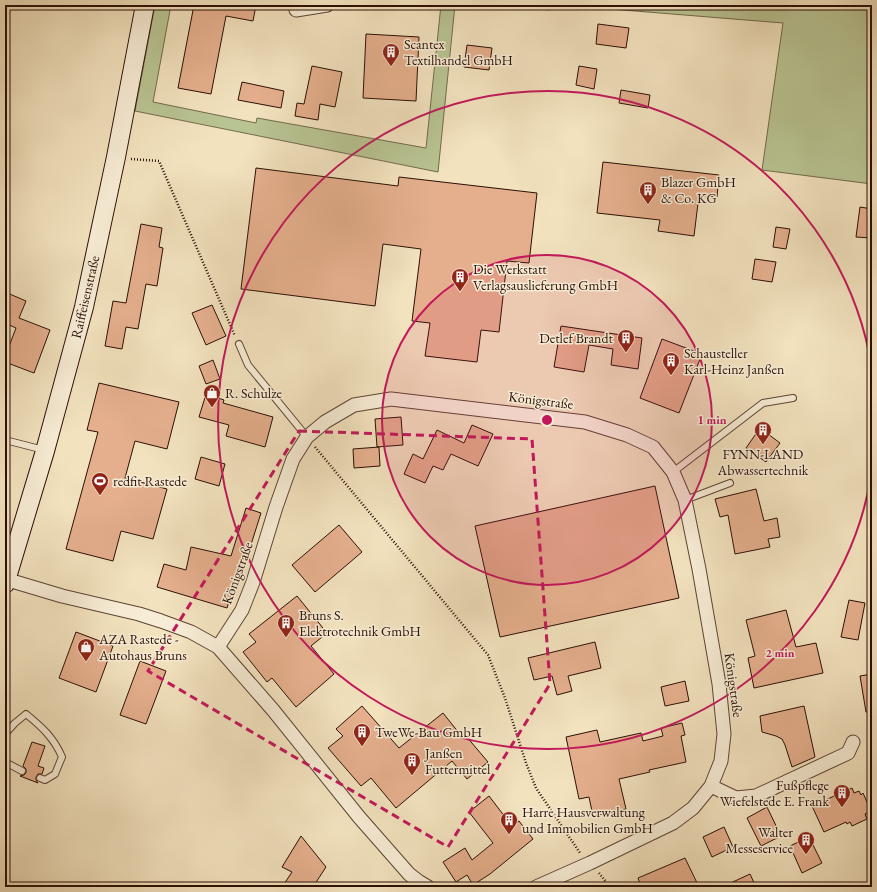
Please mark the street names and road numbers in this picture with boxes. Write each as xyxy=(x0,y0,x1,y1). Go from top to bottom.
street label: Raiffeisenstraße xyxy=(67,253,103,340)
street label: Königstraße xyxy=(508,387,575,413)
street label: Königstraße xyxy=(217,539,257,607)
street label: Königstraße xyxy=(721,652,748,719)

